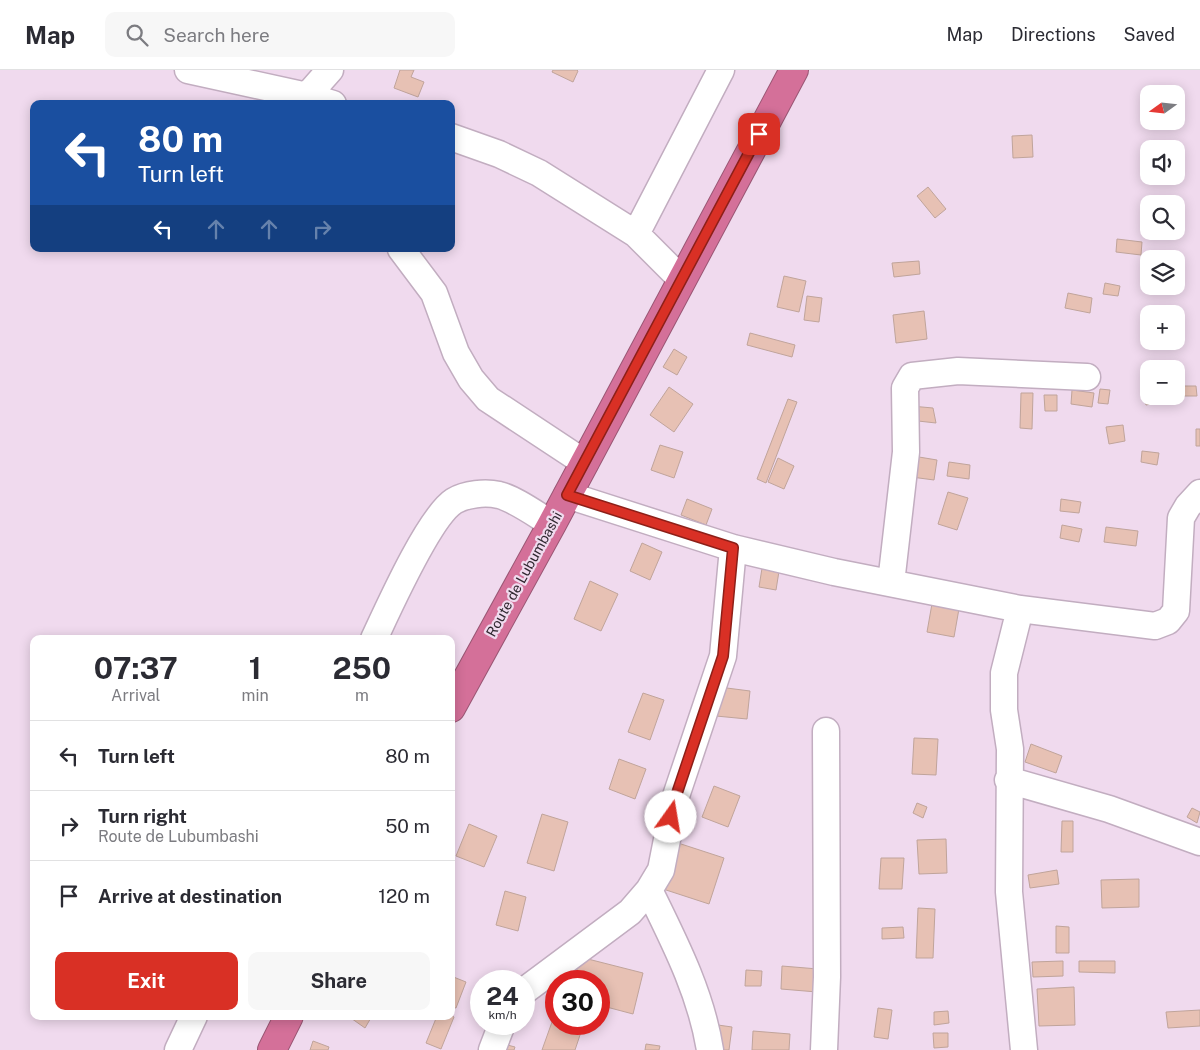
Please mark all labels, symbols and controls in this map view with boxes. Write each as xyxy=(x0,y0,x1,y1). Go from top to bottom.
search box xyxy=(105,12,455,57)
text: Map xyxy=(25,21,75,49)
icon: search xyxy=(123,21,151,49)
text: Search here xyxy=(163,24,270,46)
text: Map xyxy=(946,24,983,45)
text: Directions xyxy=(1011,24,1096,45)
text: Saved xyxy=(1124,24,1175,45)
north arrow xyxy=(1140,85,1185,130)
map controls xyxy=(1140,85,1185,405)
pin xyxy=(738,113,780,155)
text: 80 m xyxy=(138,119,223,160)
icon: left xyxy=(55,120,120,185)
icon: arrive xyxy=(745,120,773,148)
button: sound xyxy=(1140,140,1185,185)
text: Turn left xyxy=(138,161,224,187)
button: search xyxy=(1140,195,1185,240)
icon: left xyxy=(149,215,177,243)
icon: ahead xyxy=(202,215,230,243)
icon: ahead xyxy=(255,215,283,243)
icon: right xyxy=(308,215,336,243)
button: layers xyxy=(1140,250,1185,295)
button: + xyxy=(1140,305,1185,350)
button: − xyxy=(1140,360,1185,405)
street label: Route de Lubumbashi xyxy=(483,509,565,639)
text: 07:37 xyxy=(94,650,178,686)
text: 1 xyxy=(249,650,262,686)
text: 250 xyxy=(333,650,391,686)
text: Arrival xyxy=(111,686,160,705)
text: min xyxy=(242,686,269,705)
text: m xyxy=(355,686,369,705)
icon: left xyxy=(55,742,83,770)
text: Turn left xyxy=(98,745,175,767)
text: 80 m xyxy=(385,745,430,767)
position arrow xyxy=(644,790,696,842)
text: Turn right xyxy=(98,805,187,827)
icon: right xyxy=(55,812,83,840)
text: 50 m xyxy=(385,815,430,837)
text: Route de Lubumbashi xyxy=(98,827,259,846)
icon: arrive xyxy=(55,882,83,910)
text: Arrive at destination xyxy=(98,885,282,907)
text: 120 m xyxy=(378,885,430,907)
button: Exit xyxy=(55,952,238,1010)
button: Share xyxy=(248,952,430,1010)
speed limit sign: 30 xyxy=(545,970,610,1035)
text: 24 xyxy=(486,981,519,1011)
text: km/h xyxy=(488,1008,517,1022)

